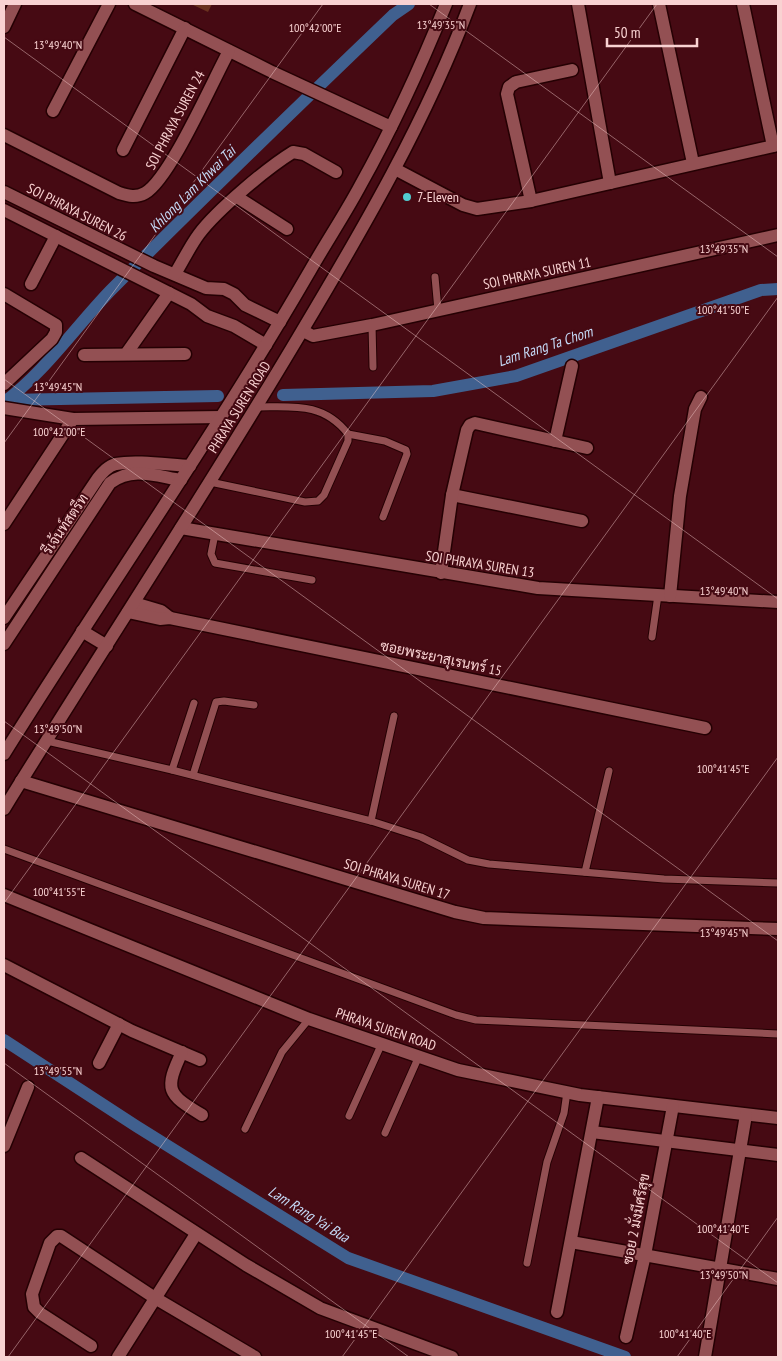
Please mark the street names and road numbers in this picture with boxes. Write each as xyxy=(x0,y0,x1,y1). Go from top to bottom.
street label: SOI PHRAYA SUREN 24 xyxy=(141,67,209,173)
street label: SOI PHRAYA SUREN 26 xyxy=(24,179,130,245)
street label: SOI PHRAYA SUREN 11 xyxy=(481,253,593,293)
street label: PHRAYA SUREN ROAD xyxy=(204,358,274,456)
street label: รีเจ้นท์สตรีท xyxy=(37,490,92,559)
street label: SOI PHRAYA SUREN 13 xyxy=(424,547,536,581)
street label: ซอยพระยาสุเรนทร์ 15 xyxy=(378,636,503,681)
street label: SOI PHRAYA SUREN 17 xyxy=(342,854,452,904)
street label: PHRAYA SUREN ROAD xyxy=(333,1003,439,1055)
street label: ซอย 2 มั่งมีศรีสุข xyxy=(616,1172,655,1266)

